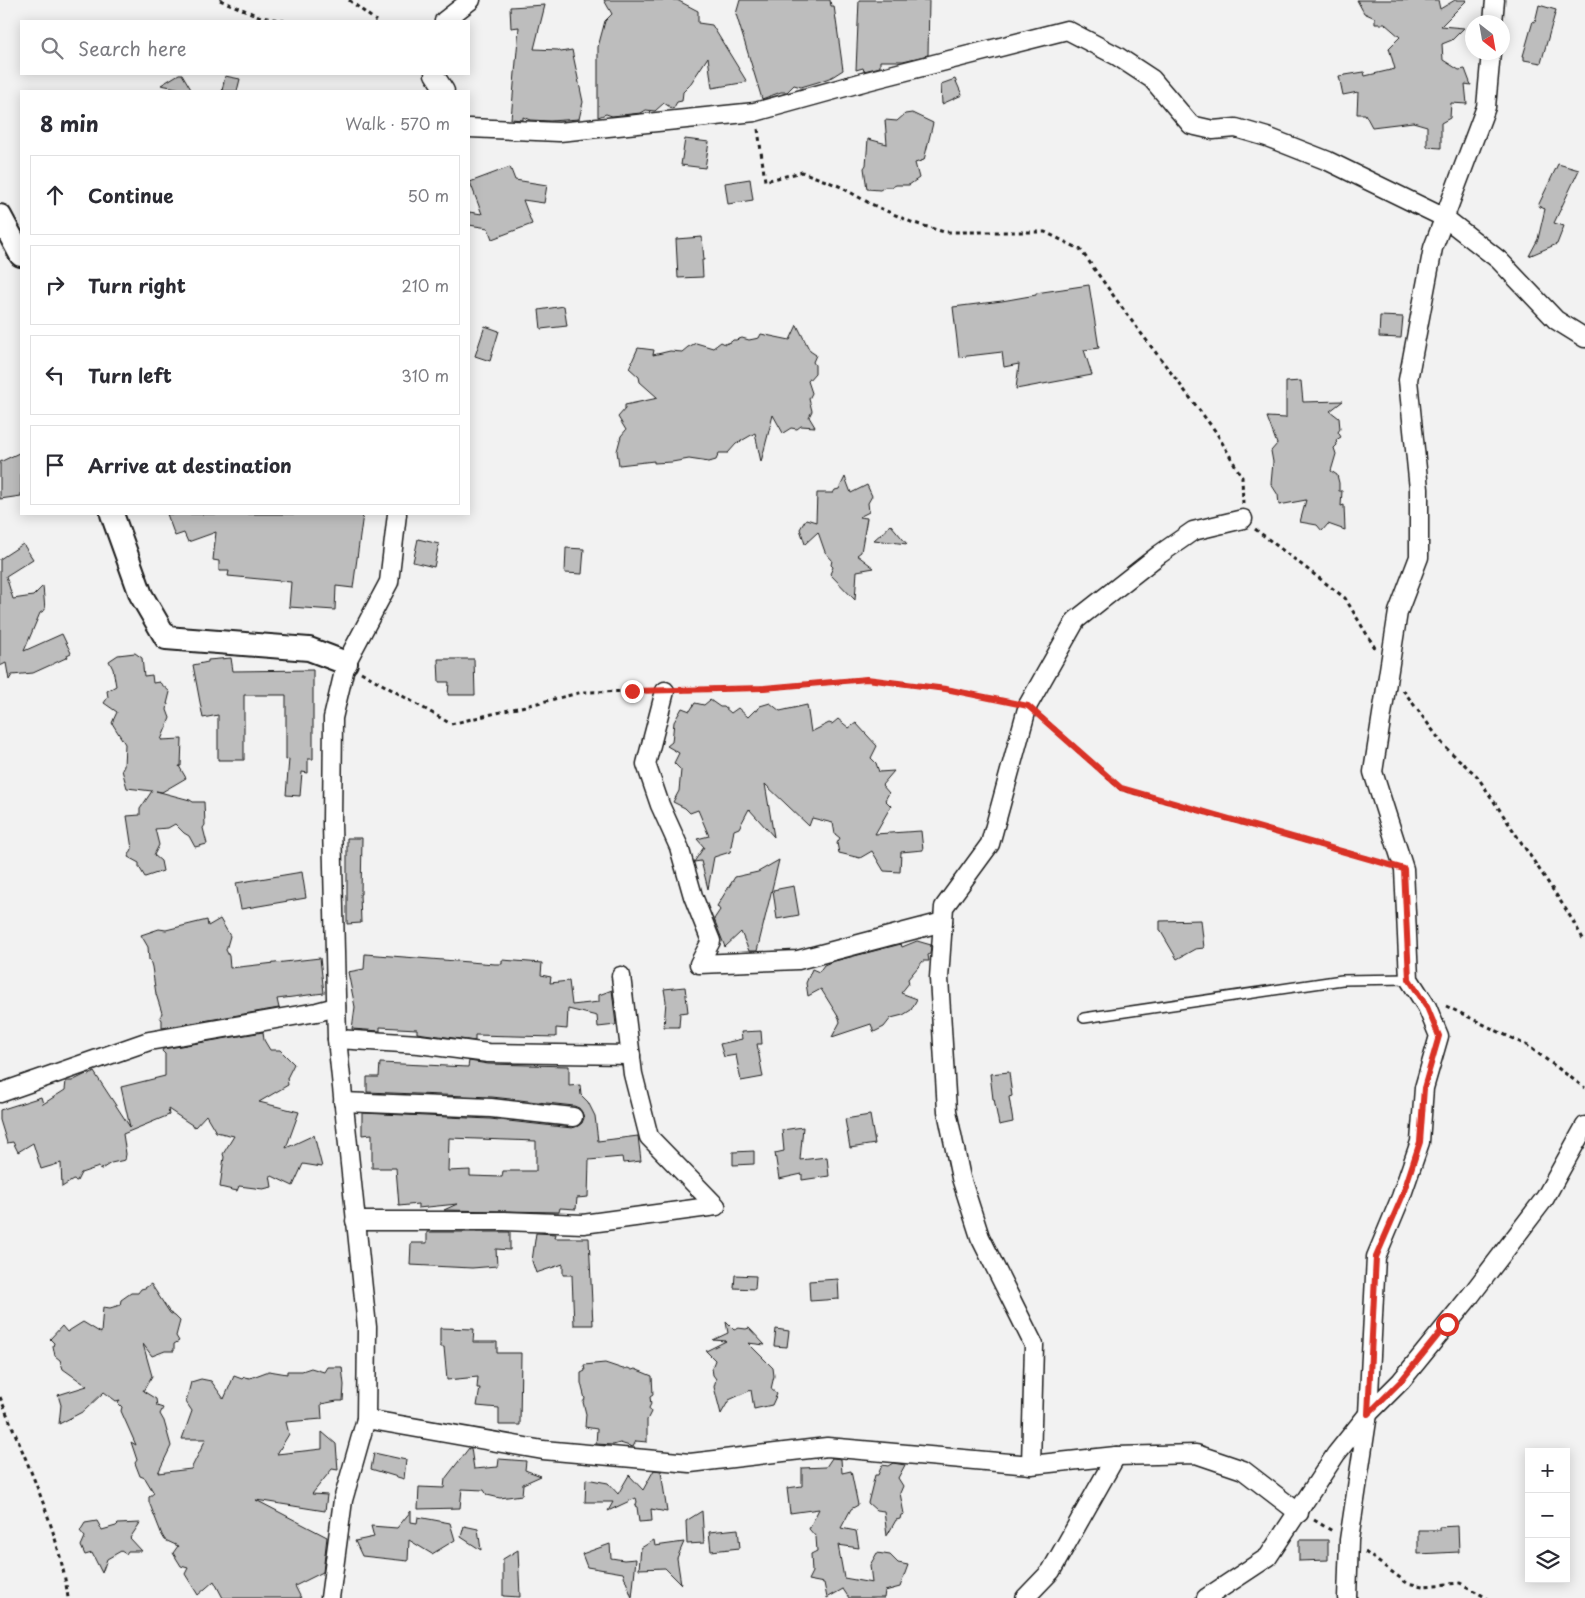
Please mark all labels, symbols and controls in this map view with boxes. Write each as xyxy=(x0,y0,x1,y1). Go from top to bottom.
north arrow xyxy=(1465,15,1510,60)
search box xyxy=(20,20,470,75)
icon: search xyxy=(38,34,66,62)
text: Search here xyxy=(78,34,187,62)
text: 8 min xyxy=(40,107,99,139)
text: Walk · 570 m xyxy=(345,111,450,135)
icon: ahead xyxy=(41,181,69,209)
text: Continue xyxy=(88,181,174,209)
text: 50 m xyxy=(408,183,449,207)
icon: right xyxy=(41,271,69,299)
text: Turn right xyxy=(88,271,186,299)
text: 210 m xyxy=(401,273,449,297)
icon: left xyxy=(41,361,69,389)
text: Turn left xyxy=(88,361,172,389)
text: 310 m xyxy=(401,363,449,387)
icon: arrive xyxy=(41,451,69,479)
text: Arrive at destination xyxy=(88,451,292,479)
route end xyxy=(621,680,644,703)
route start xyxy=(1436,1313,1459,1336)
map controls xyxy=(1525,1448,1570,1583)
button: + xyxy=(1525,1448,1570,1493)
button: − xyxy=(1525,1493,1570,1538)
button: layers xyxy=(1525,1538,1570,1583)

